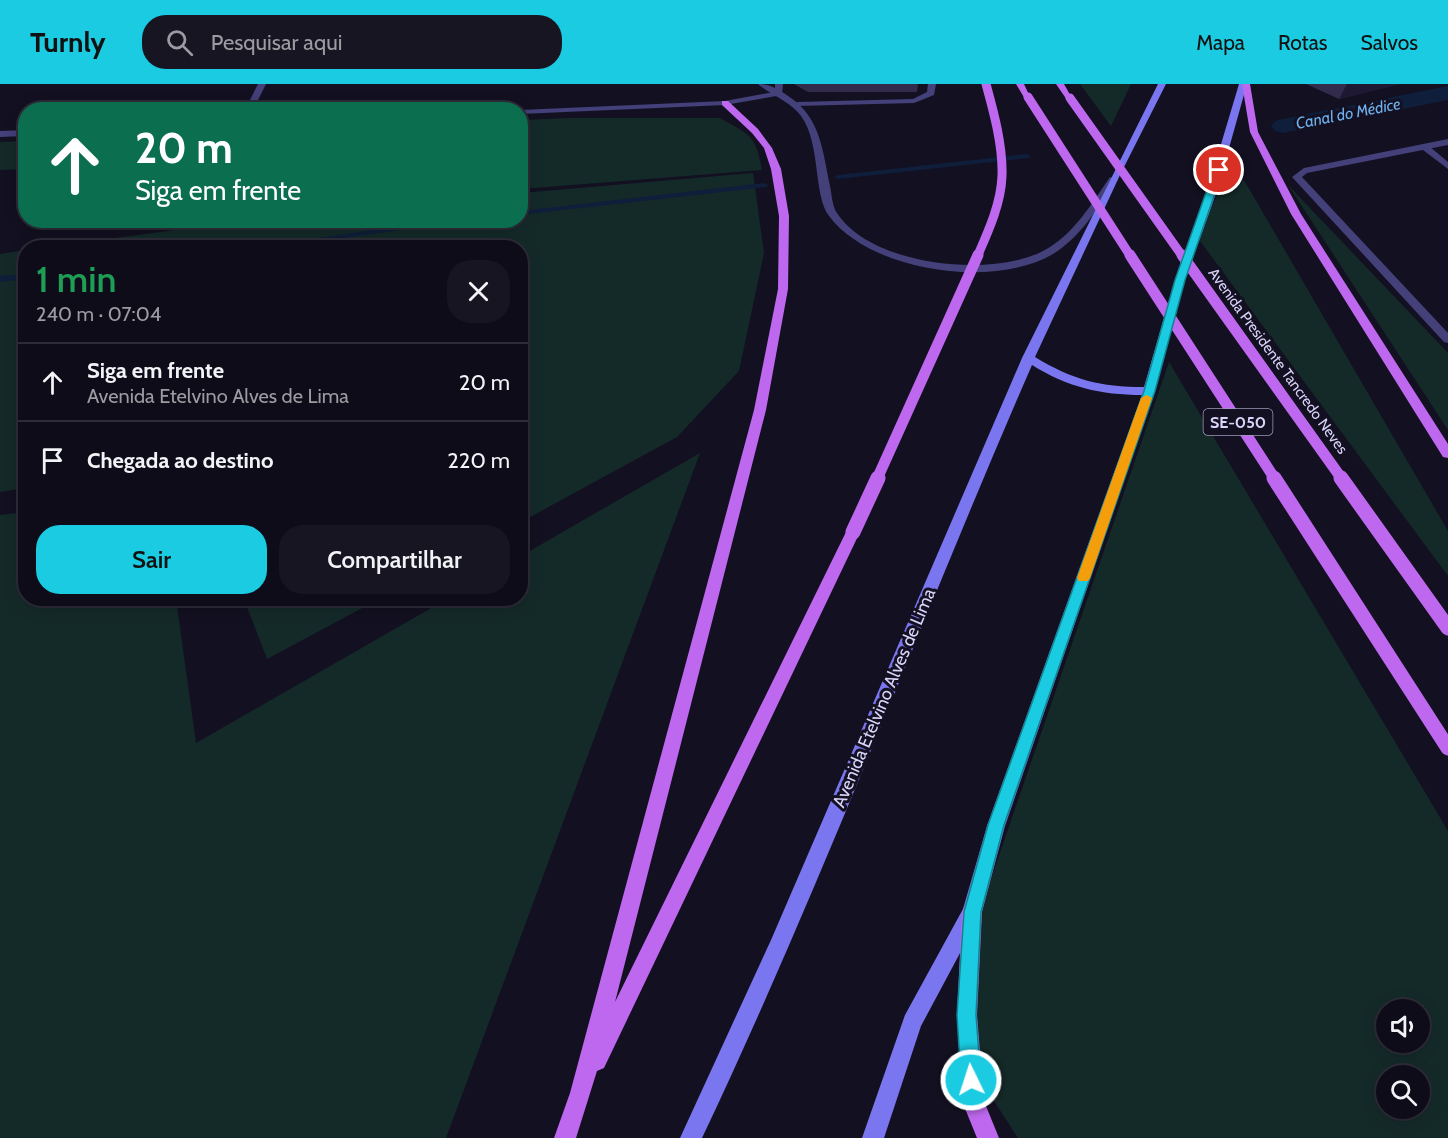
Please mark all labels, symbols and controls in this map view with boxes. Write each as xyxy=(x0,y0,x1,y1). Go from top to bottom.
search box xyxy=(142,15,562,69)
text: Turnly xyxy=(30,25,106,59)
icon: search xyxy=(163,26,196,59)
text: Pesquisar aqui xyxy=(211,29,342,56)
text: Mapa xyxy=(1196,30,1245,55)
text: Rotas xyxy=(1278,30,1327,55)
text: Salvos xyxy=(1360,30,1418,55)
water label: Canal do Médice xyxy=(1294,94,1402,133)
text: 20 m xyxy=(135,122,233,174)
icon: ahead xyxy=(36,126,114,204)
pin xyxy=(1193,144,1244,195)
icon: arrive xyxy=(1202,153,1235,186)
text: Siga em frente xyxy=(135,174,301,207)
text: 1 min xyxy=(36,257,116,301)
button: close xyxy=(447,260,510,323)
street label: Avenida Presidente Tancredo Neves xyxy=(1205,265,1351,457)
text: 240 m · 07:04 xyxy=(36,302,161,326)
text: Siga em frente xyxy=(87,357,224,384)
icon: ahead xyxy=(36,366,69,399)
text: 20 m xyxy=(459,369,510,396)
text: Avenida Etelvino Alves de Lima xyxy=(87,384,349,408)
road number: SE-050 xyxy=(1204,409,1272,435)
icon: arrive xyxy=(36,444,69,477)
text: Chegada ao destino xyxy=(87,447,273,474)
text: 220 m xyxy=(447,447,510,474)
button: Sair xyxy=(36,525,267,594)
button: Compartilhar xyxy=(279,525,510,594)
street label: Avenida Etelvino Alves de Lima xyxy=(828,585,940,811)
map controls xyxy=(1376,999,1430,1119)
button: sound xyxy=(1376,999,1430,1053)
position arrow xyxy=(939,1048,1003,1112)
button: search xyxy=(1376,1065,1430,1119)

